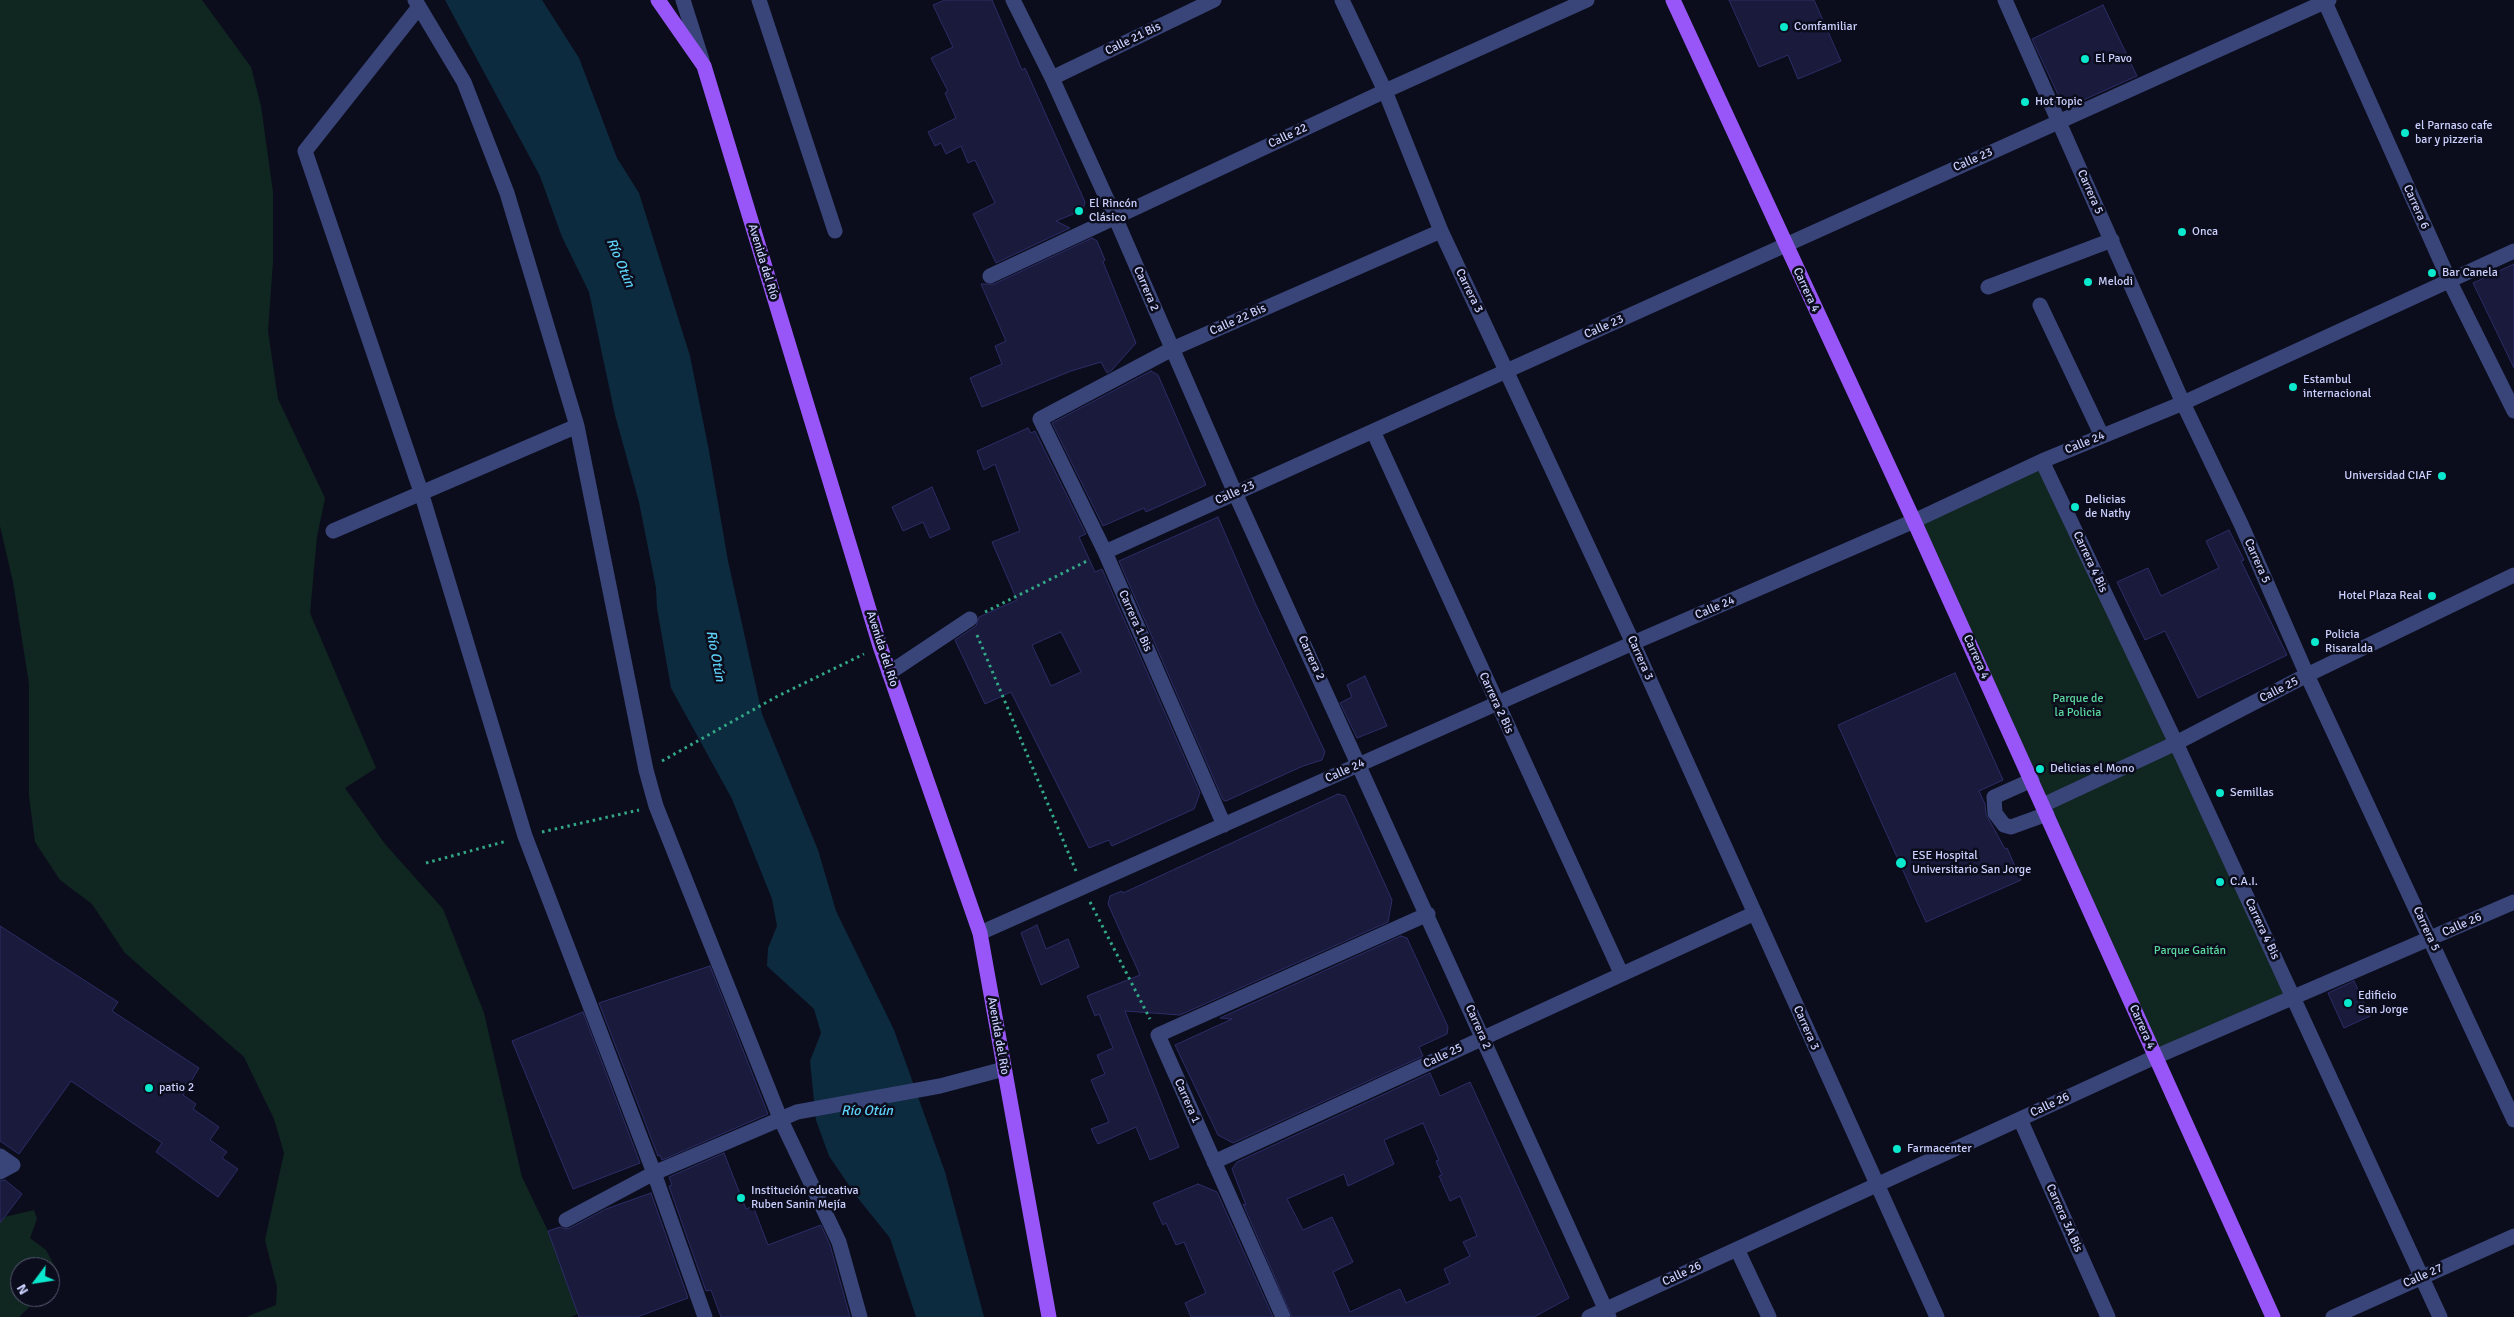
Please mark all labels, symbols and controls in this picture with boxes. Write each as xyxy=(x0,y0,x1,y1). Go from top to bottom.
street label: Calle 21 Bis xyxy=(1103,19,1163,59)
place label: Comfamiliar xyxy=(1794,20,1857,34)
marker: Comfamiliar xyxy=(1778,21,1790,33)
place label: El Pavo xyxy=(2095,52,2132,66)
marker: El Pavo xyxy=(2079,53,2091,65)
place label: Hot Topic xyxy=(2035,95,2082,109)
marker: Hot Topic xyxy=(2019,96,2031,108)
place label: el Parnaso cafe bar y pizzeria xyxy=(2415,119,2493,147)
street label: Calle 22 xyxy=(1266,121,1310,151)
marker: el Parnaso cafe bar y pizzeria xyxy=(2399,127,2411,139)
street label: Calle 23 xyxy=(1951,145,1995,175)
street label: Carrera 5 xyxy=(2074,167,2106,217)
street label: Carrera 6 xyxy=(2400,182,2432,232)
place label: El Rincón Clásico xyxy=(1089,197,1137,225)
marker: El Rincón Clásico xyxy=(1073,205,1085,217)
street label: Avenida del Río xyxy=(745,222,781,302)
place label: Onca xyxy=(2192,225,2218,239)
marker: Onca xyxy=(2176,226,2188,238)
water label: Río Otún xyxy=(602,236,638,290)
street label: Carrera 2 xyxy=(1130,264,1162,314)
street label: Carrera 4 xyxy=(1789,265,1823,315)
place label: Bar Canela xyxy=(2442,266,2498,280)
street label: Carrera 3 xyxy=(1452,267,1486,315)
marker: Bar Canela xyxy=(2426,267,2438,279)
place label: Melodi xyxy=(2098,275,2133,289)
marker: Melodi xyxy=(2082,276,2094,288)
street label: Calle 22 Bis xyxy=(1208,301,1268,339)
street label: Calle 23 xyxy=(1582,312,1626,342)
place label: Estambul internacional xyxy=(2303,373,2371,401)
marker: Estambul internacional xyxy=(2287,381,2299,393)
street label: Calle 24 xyxy=(2063,429,2107,457)
place label: Universidad CIAF xyxy=(2344,469,2432,483)
marker: Universidad CIAF xyxy=(2436,470,2448,482)
street label: Calle 23 xyxy=(1213,478,1257,508)
place label: Delicias de Nathy xyxy=(2085,493,2130,521)
marker: Delicias de Nathy xyxy=(2069,501,2081,513)
street label: Carrera 4 Bis xyxy=(2070,529,2110,595)
street label: Carrera 5 xyxy=(2241,536,2273,586)
street label: Carrera 1 Bis xyxy=(1115,588,1155,654)
place label: Hotel Plaza Real xyxy=(2338,589,2422,603)
marker: Hotel Plaza Real xyxy=(2426,590,2438,602)
street label: Calle 24 xyxy=(1693,593,1737,623)
street label: Avenida del Río xyxy=(863,609,901,689)
place label: Policia Risaralda xyxy=(2325,628,2373,656)
water label: Río Otún xyxy=(702,629,728,683)
street label: Carrera 4 xyxy=(1960,632,1992,682)
street label: Carrera 2 xyxy=(1294,633,1328,683)
street label: Carrera 3 xyxy=(1624,633,1656,683)
marker: Policia Risaralda xyxy=(2309,636,2321,648)
street label: Carrera 2 Bis xyxy=(1476,670,1516,736)
street label: Calle 25 xyxy=(2257,674,2301,706)
park label: Parque de la Policia xyxy=(2053,692,2103,720)
street label: Calle 24 xyxy=(1323,756,1367,786)
place label: Delicias el Mono xyxy=(2050,762,2134,776)
marker: Delicias el Mono xyxy=(2034,763,2046,775)
place label: Semillas xyxy=(2230,786,2274,800)
marker: Semillas xyxy=(2214,787,2226,799)
place label: ESE Hospital Universitario San Jorge xyxy=(1912,849,2031,877)
marker: ESE Hospital Universitario San Jorge xyxy=(1894,856,1908,870)
place label: C.A.I. xyxy=(2230,875,2258,889)
marker: C.A.I. xyxy=(2214,876,2226,888)
street label: Carrera 4 Bis xyxy=(2242,896,2282,962)
street label: Carrera 5 xyxy=(2409,904,2443,954)
street label: Calle 26 xyxy=(2440,910,2484,940)
park label: Parque Gaitán xyxy=(2154,944,2226,958)
place label: Edificio San Jorge xyxy=(2358,989,2408,1017)
street label: Avenida del Río xyxy=(984,996,1012,1076)
marker: Edificio San Jorge xyxy=(2342,997,2354,1009)
street label: Carrera 2 xyxy=(1462,1002,1494,1052)
street label: Carrera 4 xyxy=(2126,1002,2158,1052)
street label: Carrera 3 xyxy=(1790,1003,1822,1053)
street label: Calle 25 xyxy=(1421,1041,1465,1071)
street label: Carrera 1 xyxy=(1171,1076,1203,1126)
place label: patio 2 xyxy=(159,1081,194,1095)
marker: patio 2 xyxy=(143,1082,155,1094)
street label: Calle 26 xyxy=(2028,1090,2072,1120)
water label: Río Otún xyxy=(841,1103,893,1119)
place label: Farmacenter xyxy=(1907,1142,1972,1156)
marker: Farmacenter xyxy=(1891,1143,1903,1155)
street label: Carrera 3A Bis xyxy=(2043,1182,2085,1254)
place label: Institución educativa Ruben Sanin Mejía xyxy=(751,1184,858,1212)
marker: Institución educativa Ruben Sanin Mejía xyxy=(735,1192,747,1204)
north arrow xyxy=(10,1257,60,1307)
street label: Calle 26 xyxy=(1660,1259,1704,1289)
street label: Calle 27 xyxy=(2401,1261,2445,1291)
text: N xyxy=(13,1281,32,1298)

